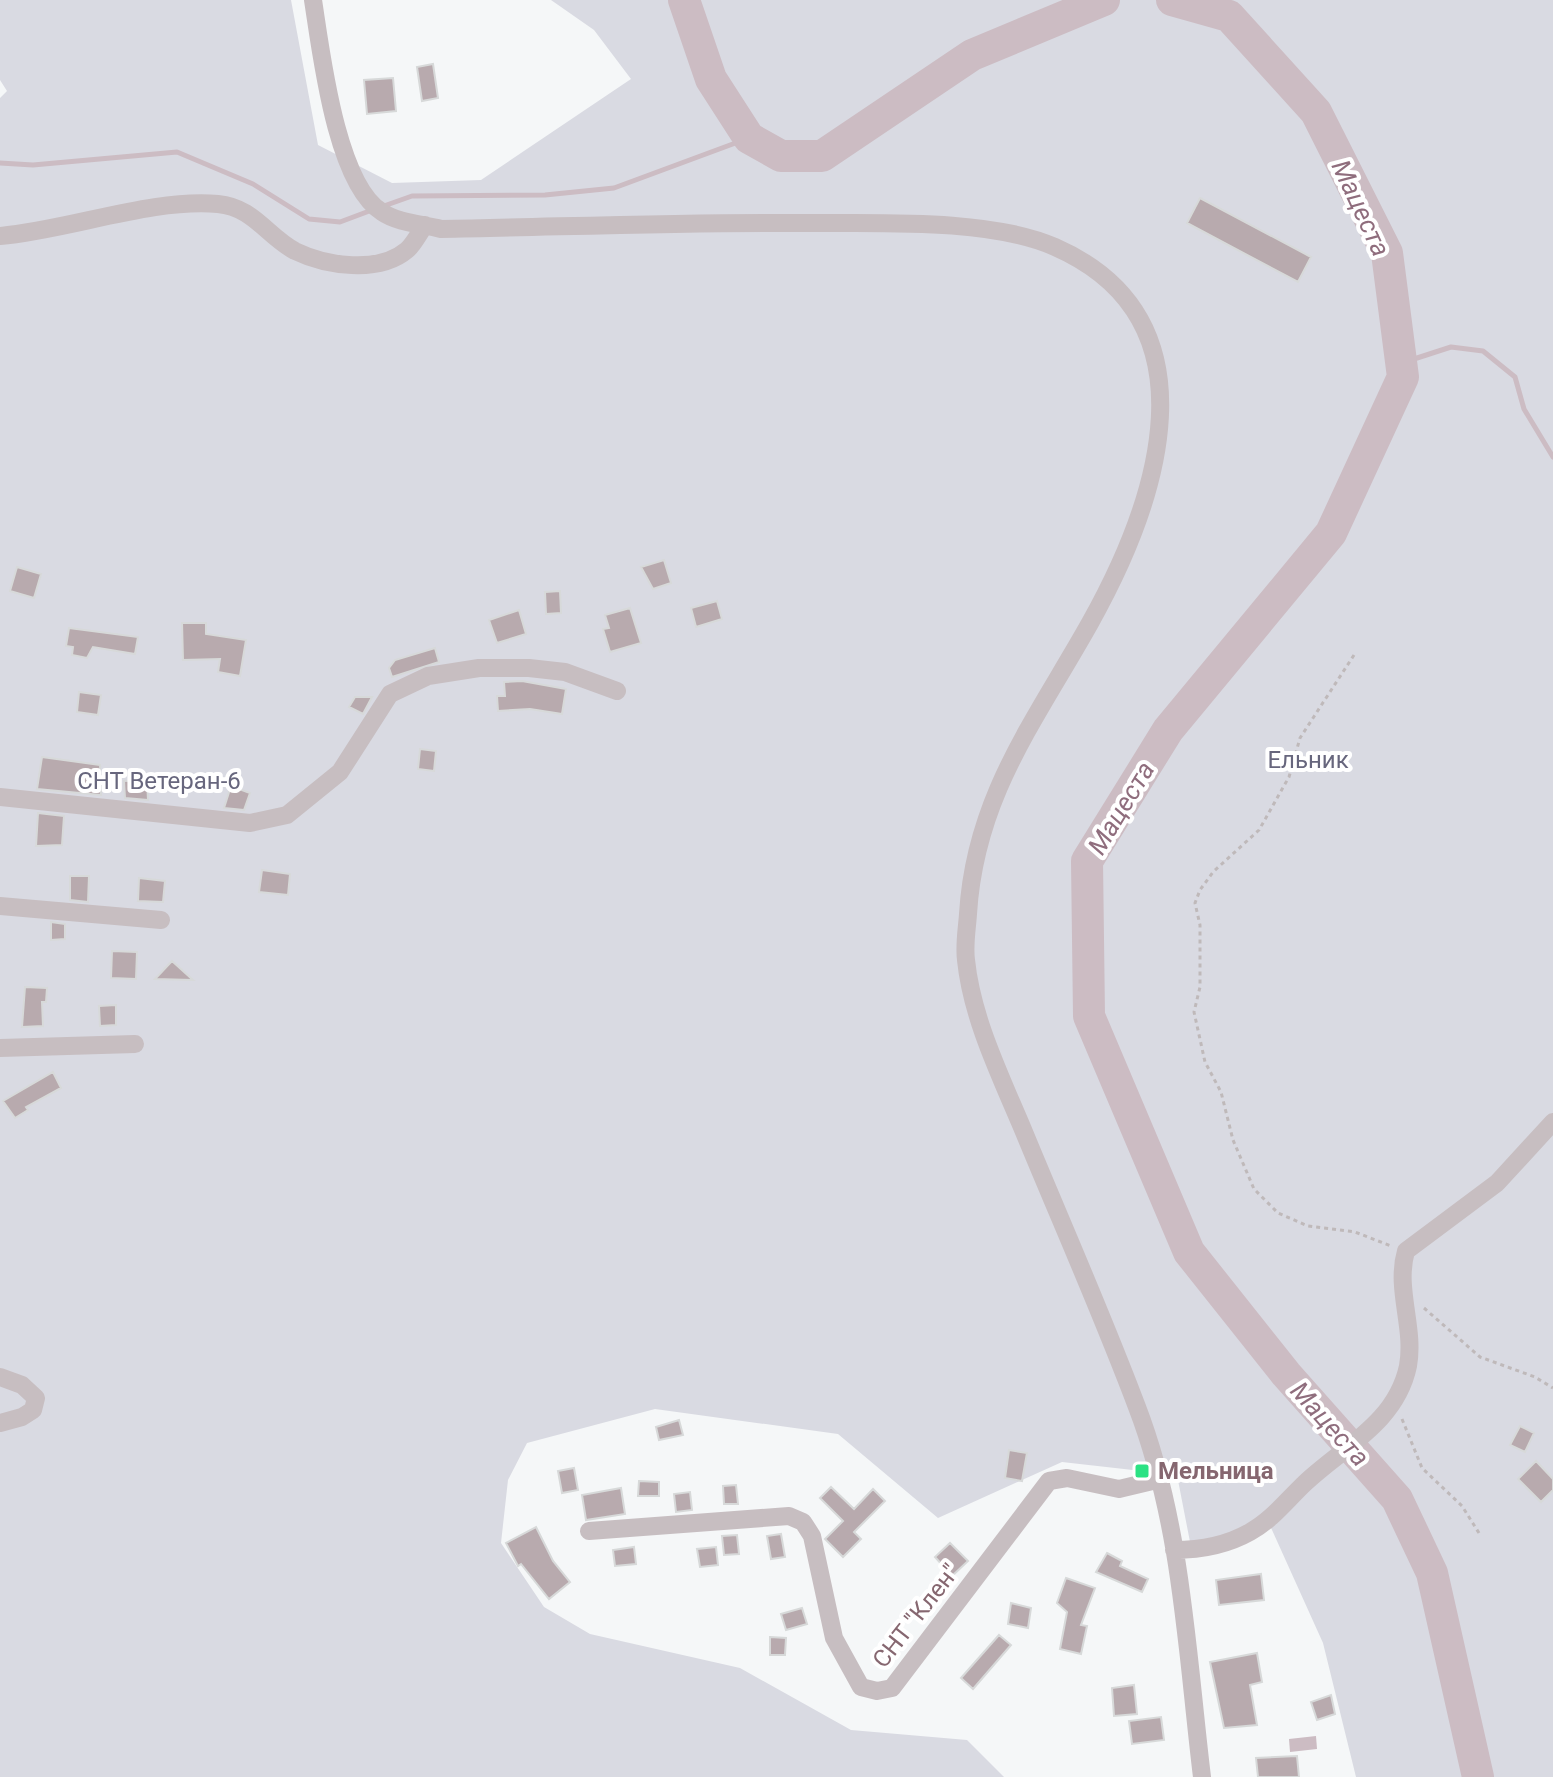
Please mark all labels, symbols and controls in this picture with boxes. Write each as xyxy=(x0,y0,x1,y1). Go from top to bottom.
water label: Мацеста xyxy=(1326,155,1396,261)
park label: Ельник xyxy=(1267,746,1349,774)
water label: Мацеста xyxy=(1082,756,1160,860)
park label: СНТ Ветеран-6 xyxy=(77,767,241,795)
water label: Мацеста xyxy=(1284,1376,1376,1472)
place label: Мельница xyxy=(1158,1457,1274,1485)
marker: Мельница xyxy=(1133,1462,1151,1480)
street label: СНТ "Клен" xyxy=(867,1559,965,1673)

